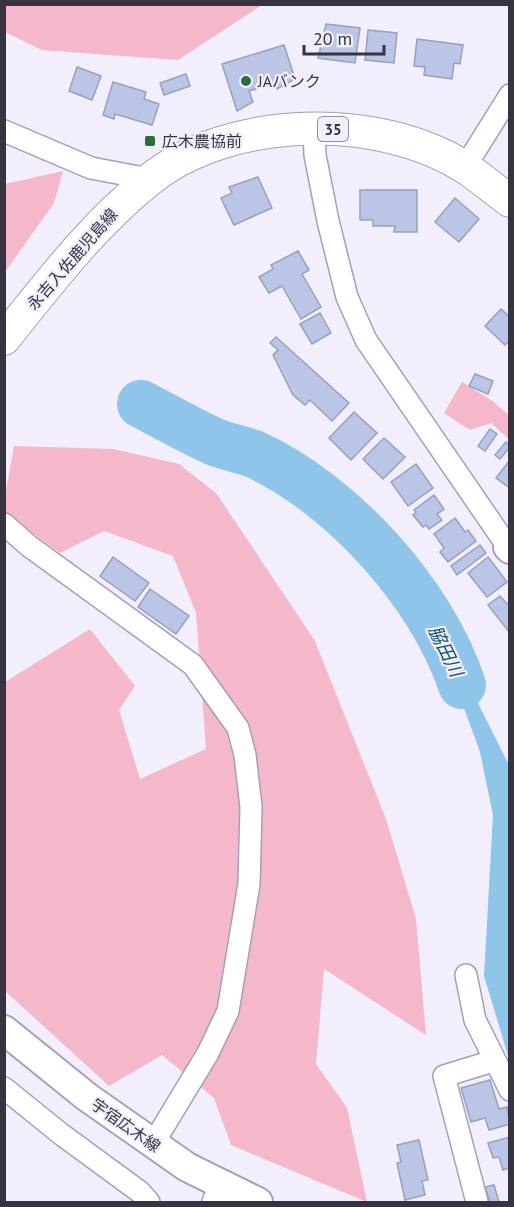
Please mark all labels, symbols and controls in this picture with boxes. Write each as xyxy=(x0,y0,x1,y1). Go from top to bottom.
scale bar xyxy=(304,18,384,56)
text: 20 m xyxy=(313,27,352,50)
place label: JAバンク xyxy=(257,71,321,91)
marker: JAバンク xyxy=(239,74,253,88)
road number: 35 xyxy=(318,117,348,141)
place label: 広木農協前 xyxy=(162,131,242,151)
marker: 広木農協前 xyxy=(143,134,157,148)
street label: 永吉入佐鹿児島線 xyxy=(22,204,122,314)
water label: 脇田川 xyxy=(424,622,469,682)
street label: 宇宿広木線 xyxy=(87,1094,165,1156)

